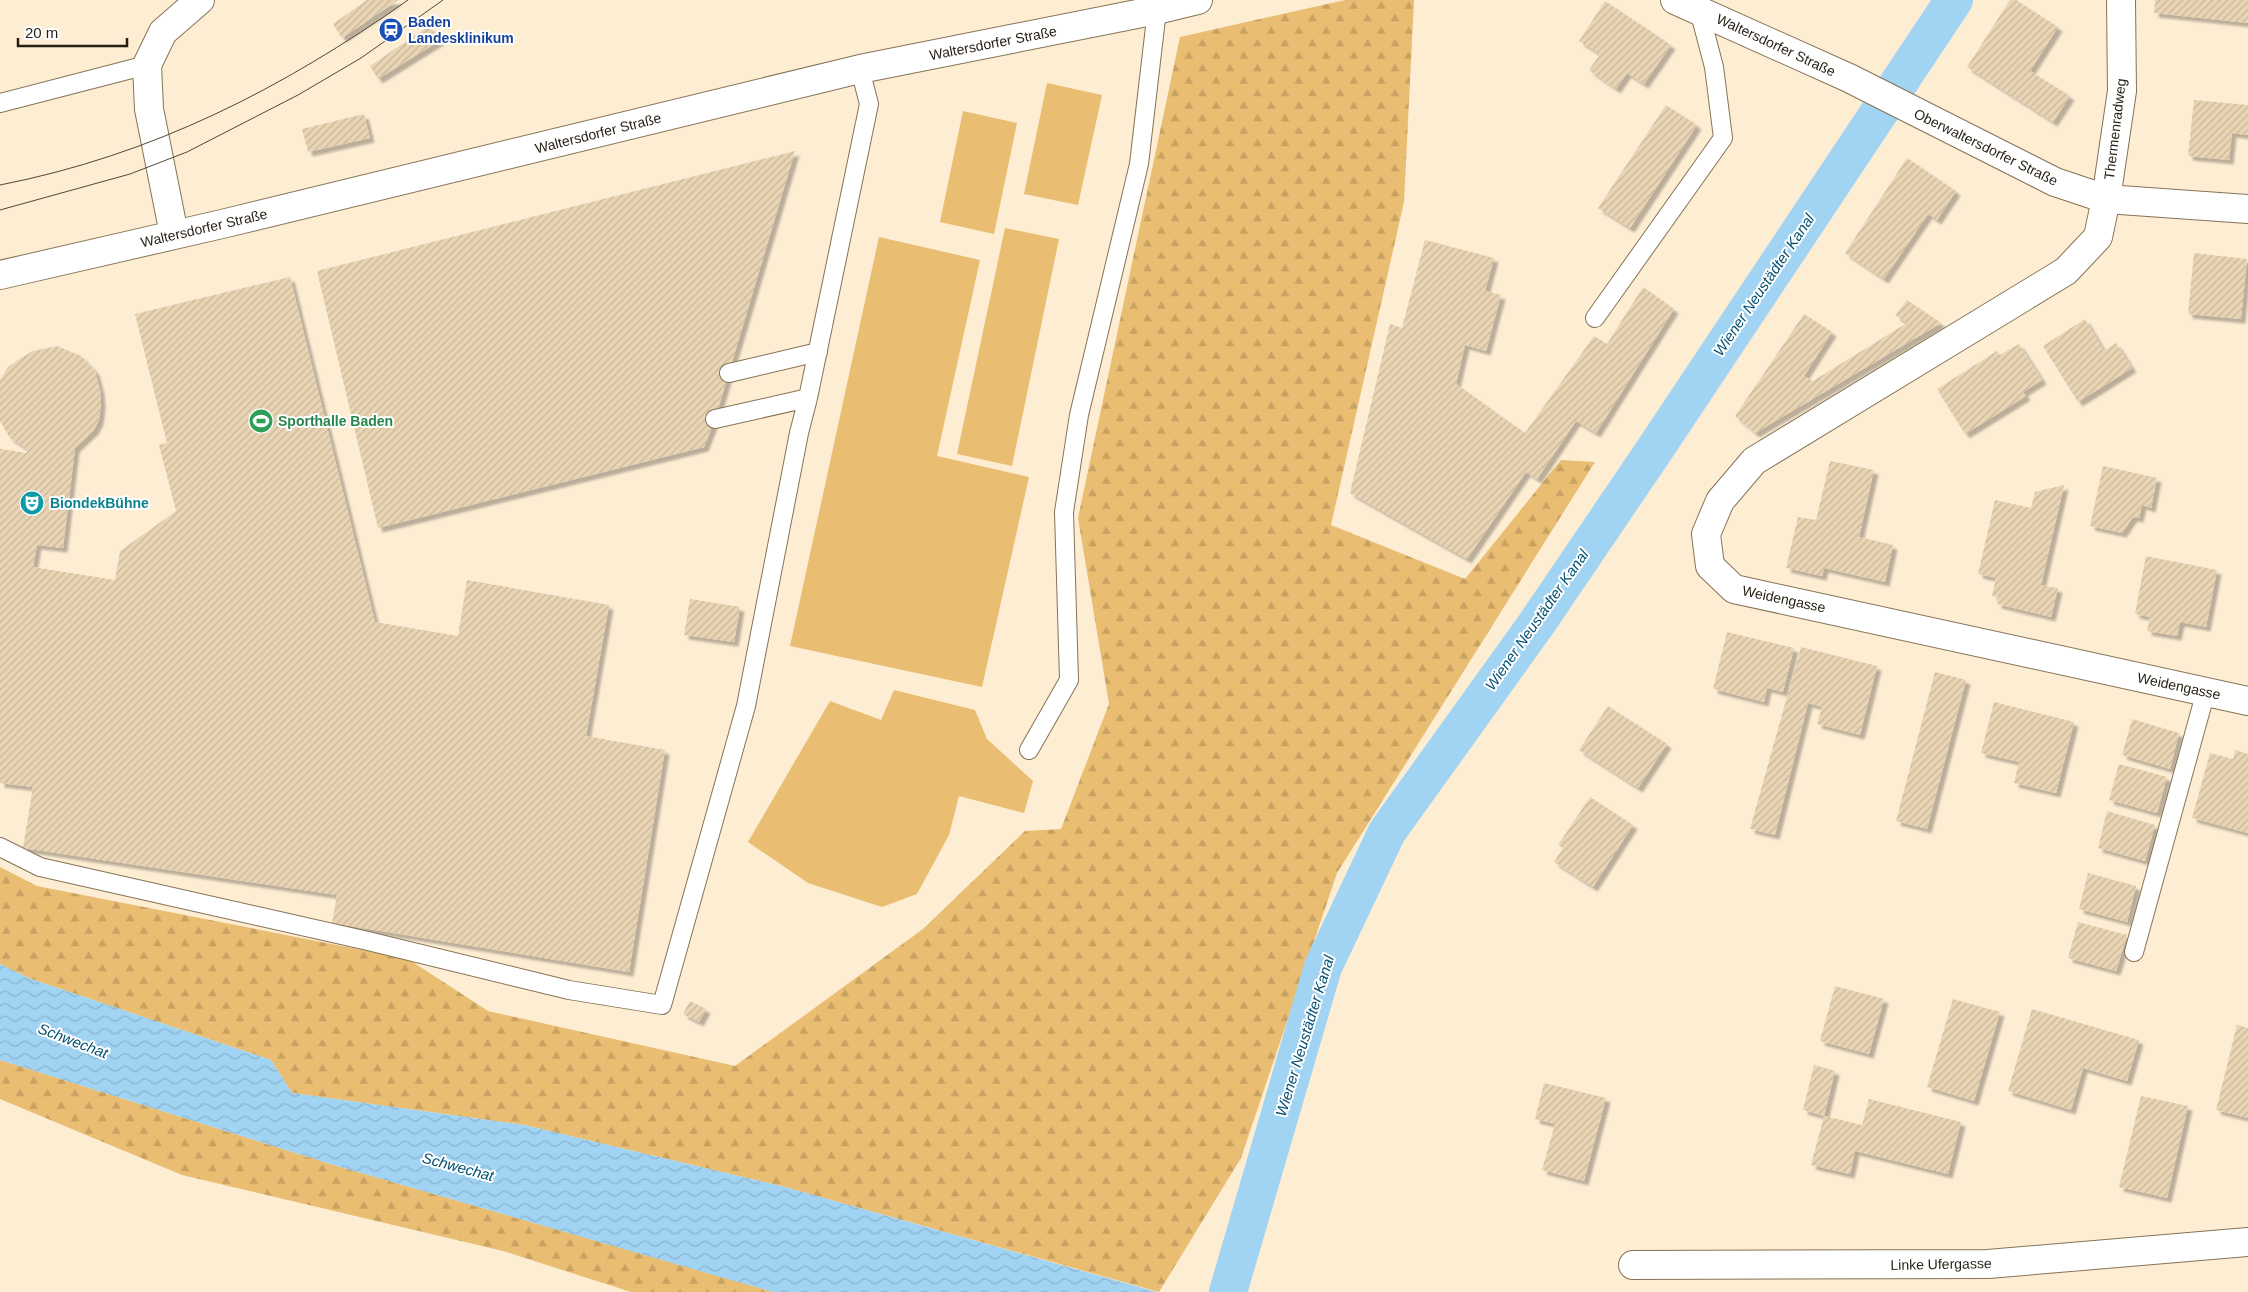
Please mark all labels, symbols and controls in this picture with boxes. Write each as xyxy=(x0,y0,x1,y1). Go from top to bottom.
street label: Waltersdorfer Straße xyxy=(1714,10,1838,80)
place label: Baden Landesklinikum xyxy=(408,14,514,46)
scale bar xyxy=(18,15,126,47)
station icon: Baden Landesklinikum xyxy=(378,17,404,43)
street label: Waltersdorfer Straße xyxy=(928,23,1058,63)
text: 20 m xyxy=(25,24,58,41)
street label: Thermenradweg xyxy=(2101,77,2129,181)
street label: Oberwaltersdorfer Straße xyxy=(1912,105,2061,189)
street label: Waltersdorfer Straße xyxy=(533,110,663,156)
street label: Waltersdorfer Straße xyxy=(139,206,269,250)
water label: Wiener Neustädter Kanal xyxy=(1710,210,1818,359)
sports icon: Sporthalle Baden xyxy=(248,408,274,434)
place label: Sporthalle Baden xyxy=(278,413,393,429)
theatre icon: BiondekBühne xyxy=(19,490,45,516)
place label: BiondekBühne xyxy=(50,495,149,511)
water label: Wiener Neustädter Kanal xyxy=(1482,546,1592,693)
street label: Weidengasse xyxy=(1741,582,1827,616)
street label: Weidengasse xyxy=(2136,669,2222,703)
water label: Wiener Neustädter Kanal xyxy=(1272,953,1337,1118)
water label: Schwechat xyxy=(36,1019,111,1062)
water label: Schwechat xyxy=(420,1149,497,1184)
street label: Linke Ufergasse xyxy=(1890,1255,1992,1273)

